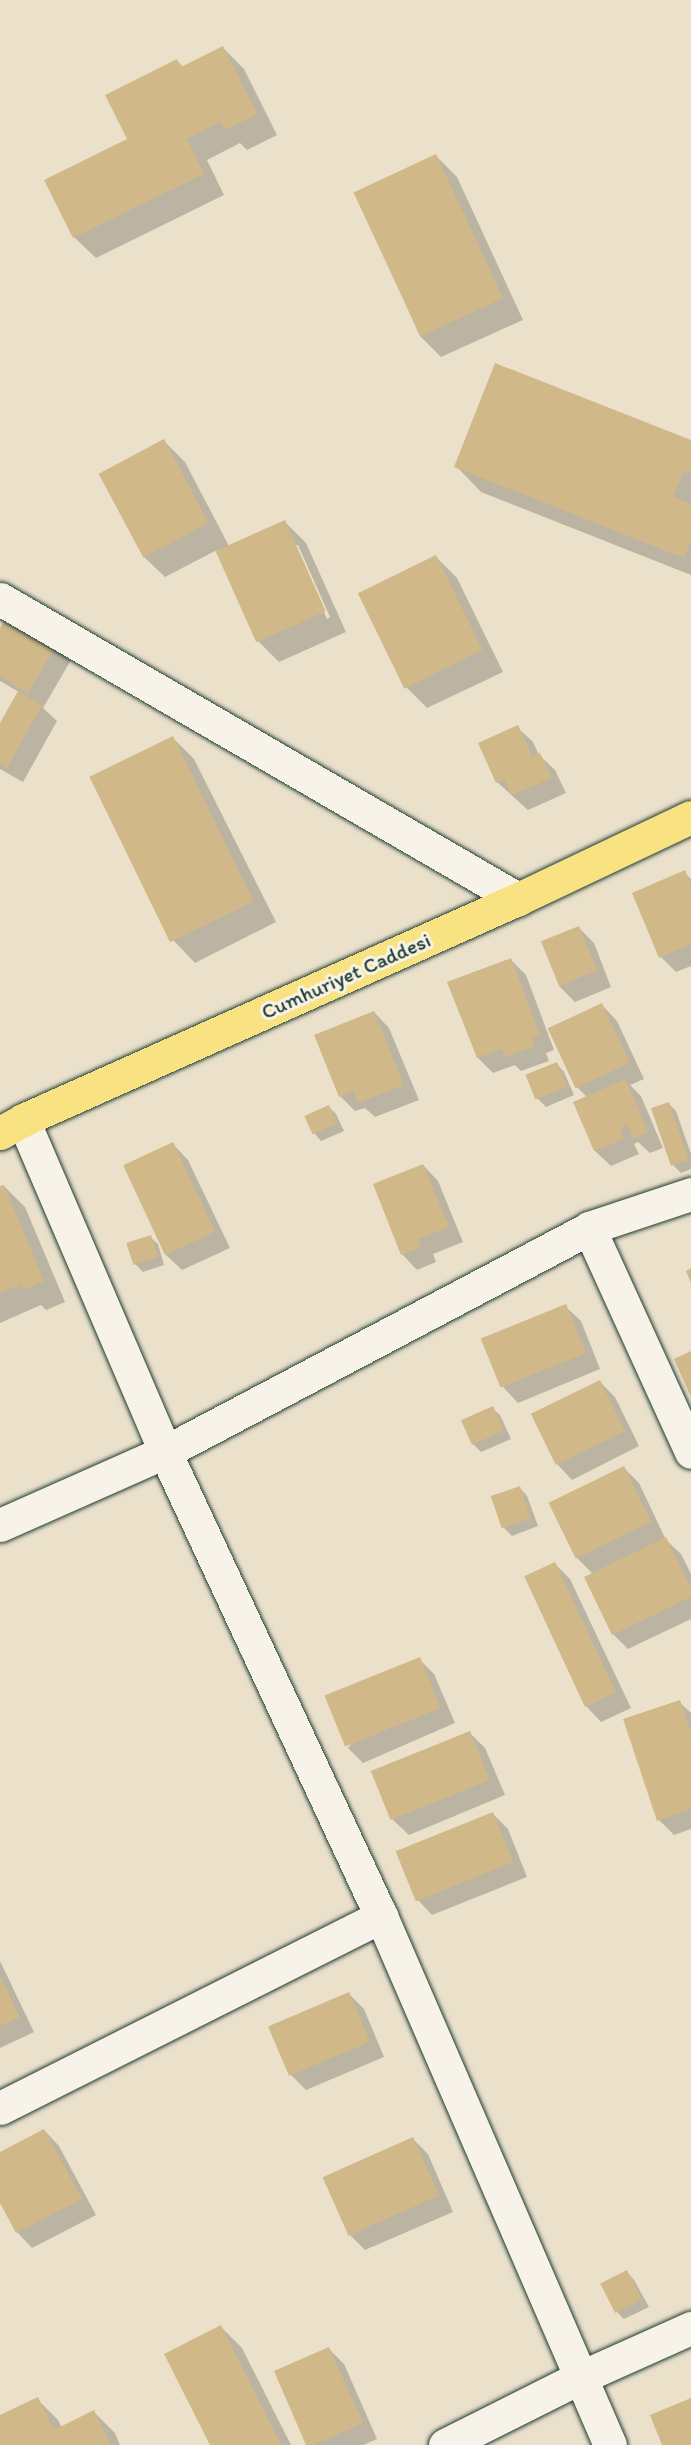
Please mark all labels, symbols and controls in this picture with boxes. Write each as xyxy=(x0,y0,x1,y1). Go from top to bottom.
street label: Cumhuriyet Caddesi xyxy=(257,927,435,1025)

